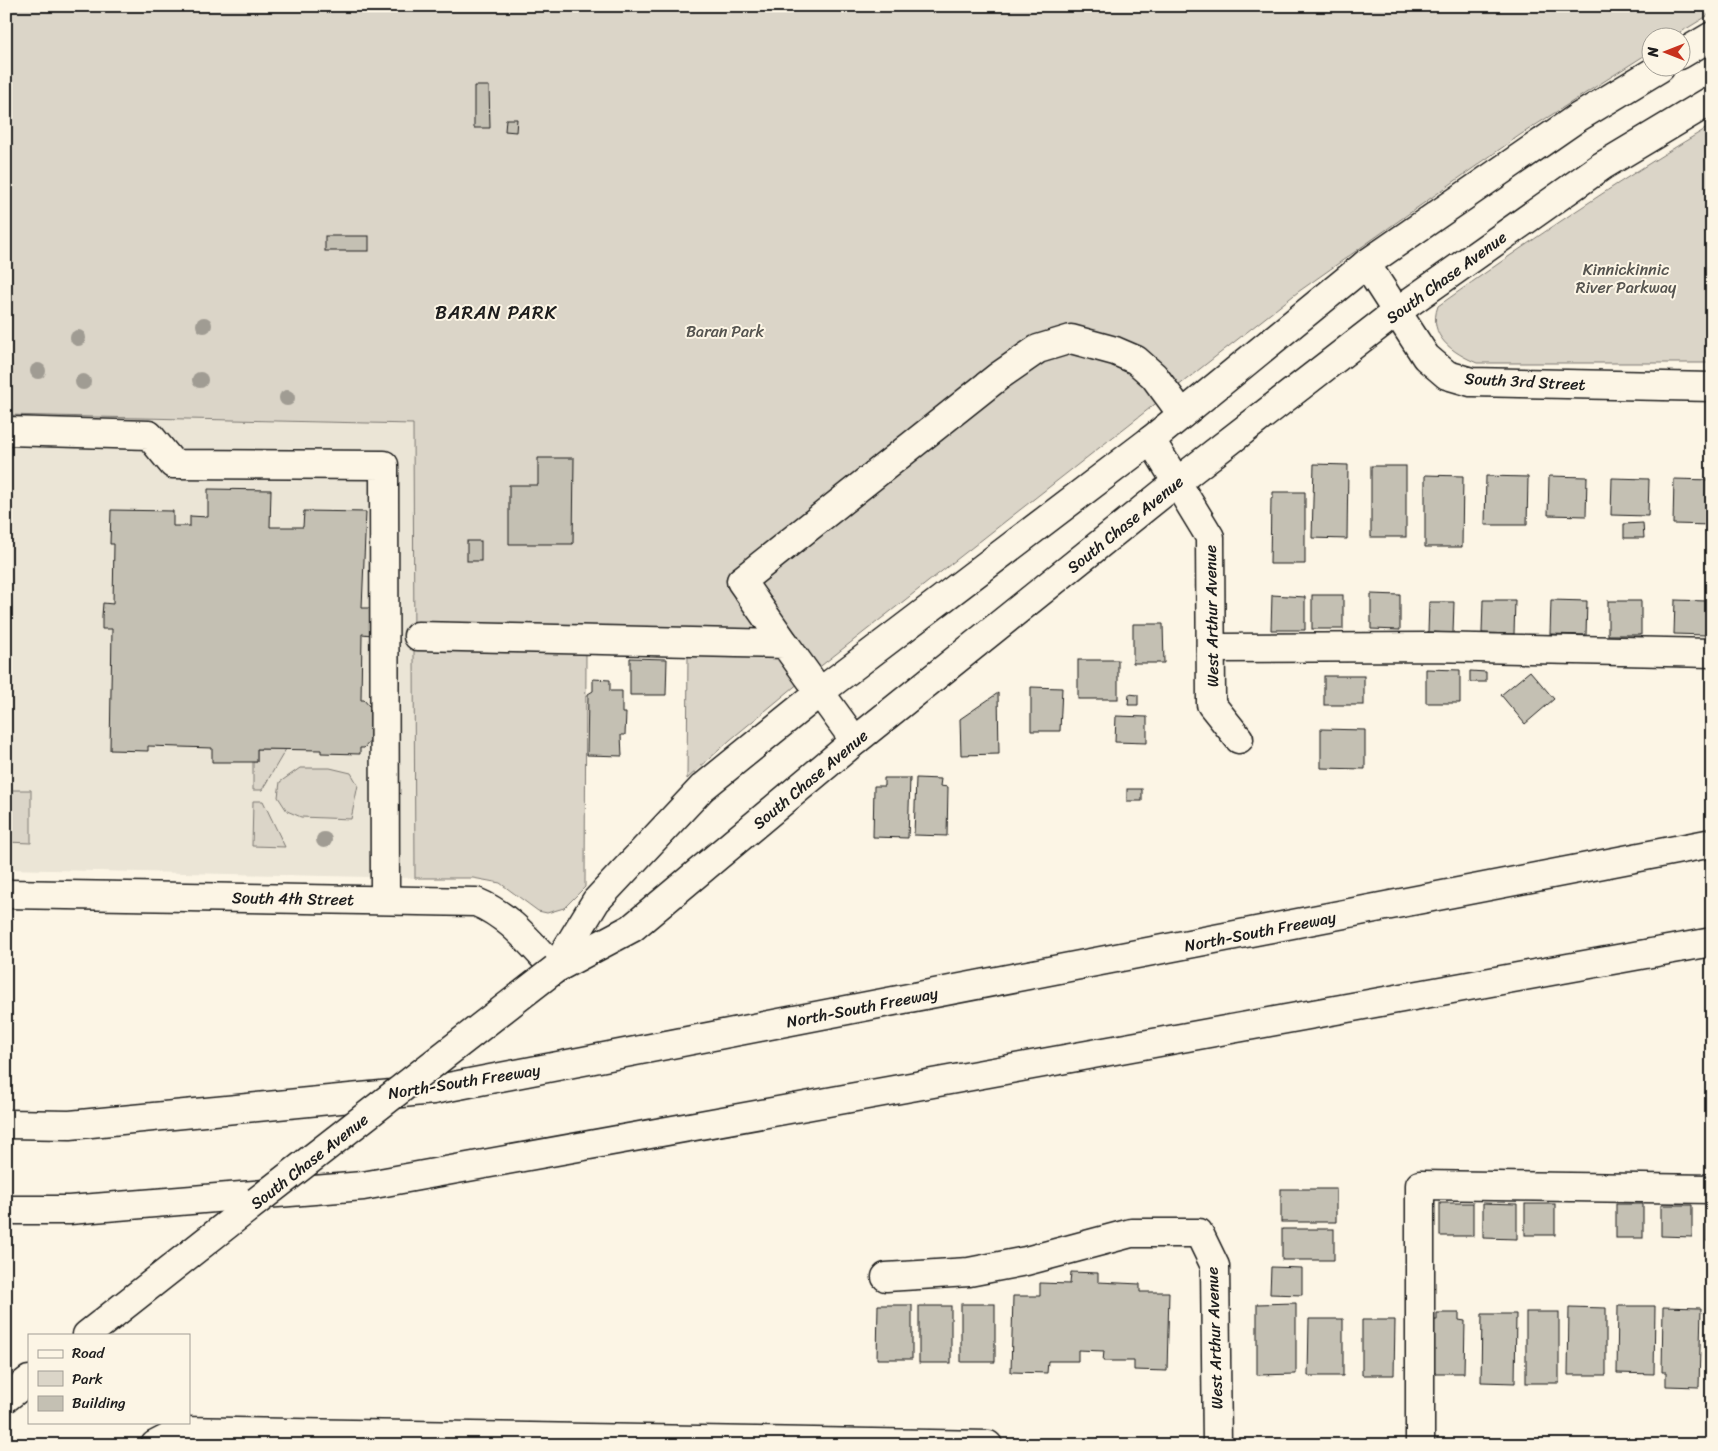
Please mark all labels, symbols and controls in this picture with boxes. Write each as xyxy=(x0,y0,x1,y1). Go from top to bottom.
north arrow xyxy=(1640,28,1690,78)
text: N xyxy=(1641,47,1666,58)
street label: South Chase Avenue xyxy=(1379,223,1513,331)
park label: Kinnickinnic River Parkway xyxy=(1576,255,1677,302)
district label: BARAN PARK xyxy=(435,296,557,329)
park label: Baran Park xyxy=(686,317,764,346)
street label: South 3rd Street xyxy=(1464,364,1586,399)
street label: South Chase Avenue xyxy=(1060,468,1190,581)
street label: West Arthur Avenue xyxy=(1196,545,1227,687)
street label: South Chase Avenue xyxy=(746,722,875,837)
street label: South 4th Street xyxy=(232,883,354,914)
street label: North-South Freeway xyxy=(1182,902,1339,960)
street label: North-South Freeway xyxy=(784,978,941,1036)
street label: North-South Freeway xyxy=(386,1055,543,1108)
street label: South Chase Avenue xyxy=(244,1106,375,1217)
street label: West Arthur Avenue xyxy=(1198,1266,1231,1410)
legend xyxy=(28,1334,190,1424)
text: Road xyxy=(72,1340,105,1366)
text: Park xyxy=(72,1366,103,1392)
text: Building xyxy=(72,1390,126,1416)

